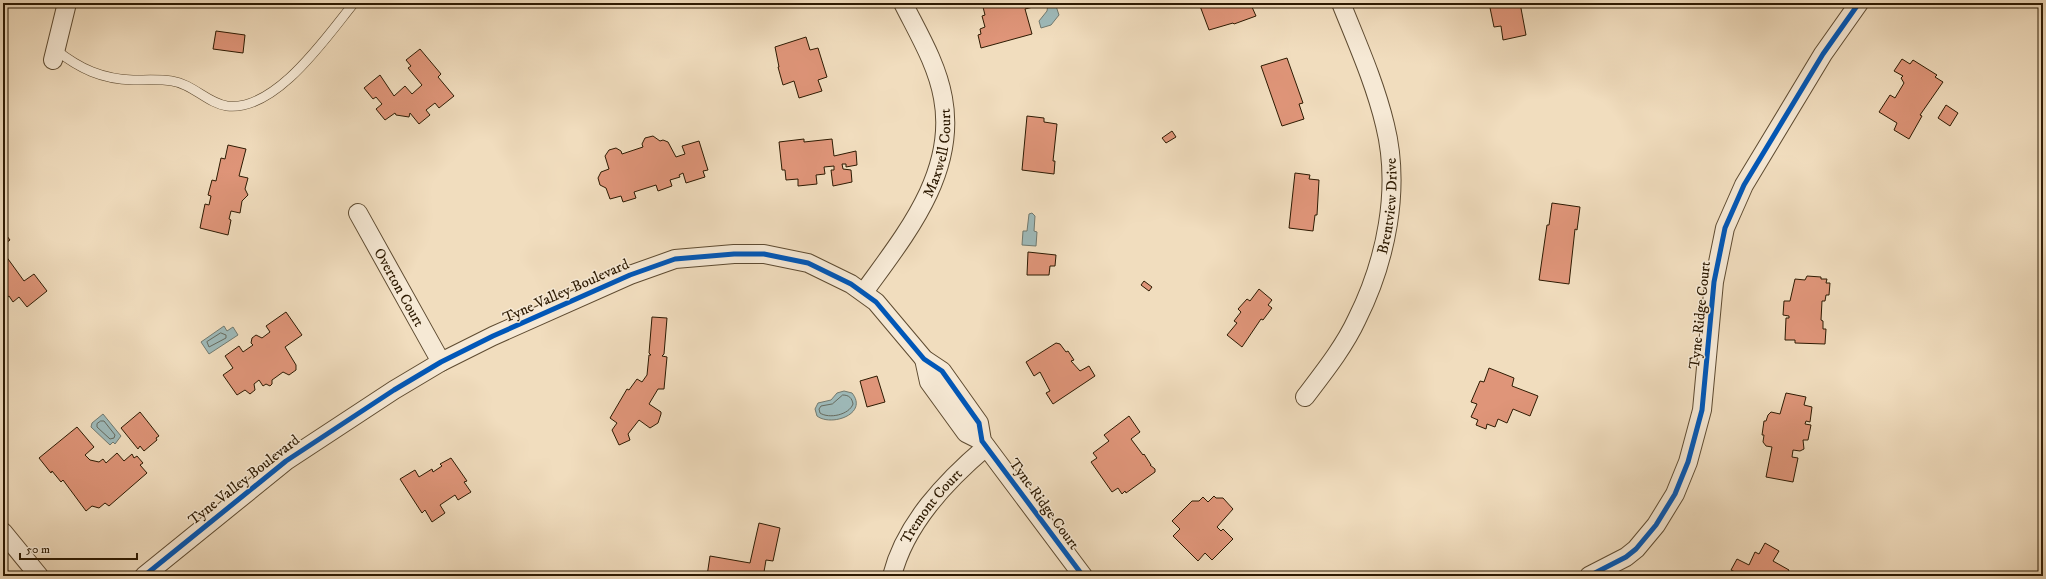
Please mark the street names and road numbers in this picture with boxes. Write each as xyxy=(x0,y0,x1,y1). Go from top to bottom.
street label: Maxwell Court xyxy=(918,108,955,200)
street label: Brentview Drive xyxy=(1372,157,1401,256)
street label: Overton Court xyxy=(370,245,429,330)
street label: Tyne Valley Boulevard xyxy=(500,254,632,327)
street label: Tyne Ridge Court xyxy=(1685,260,1715,370)
street label: Tyne Valley Boulevard xyxy=(185,430,304,529)
street label: Tyne Ridge Court xyxy=(1005,455,1084,553)
street label: Tremont Court xyxy=(896,464,966,547)

